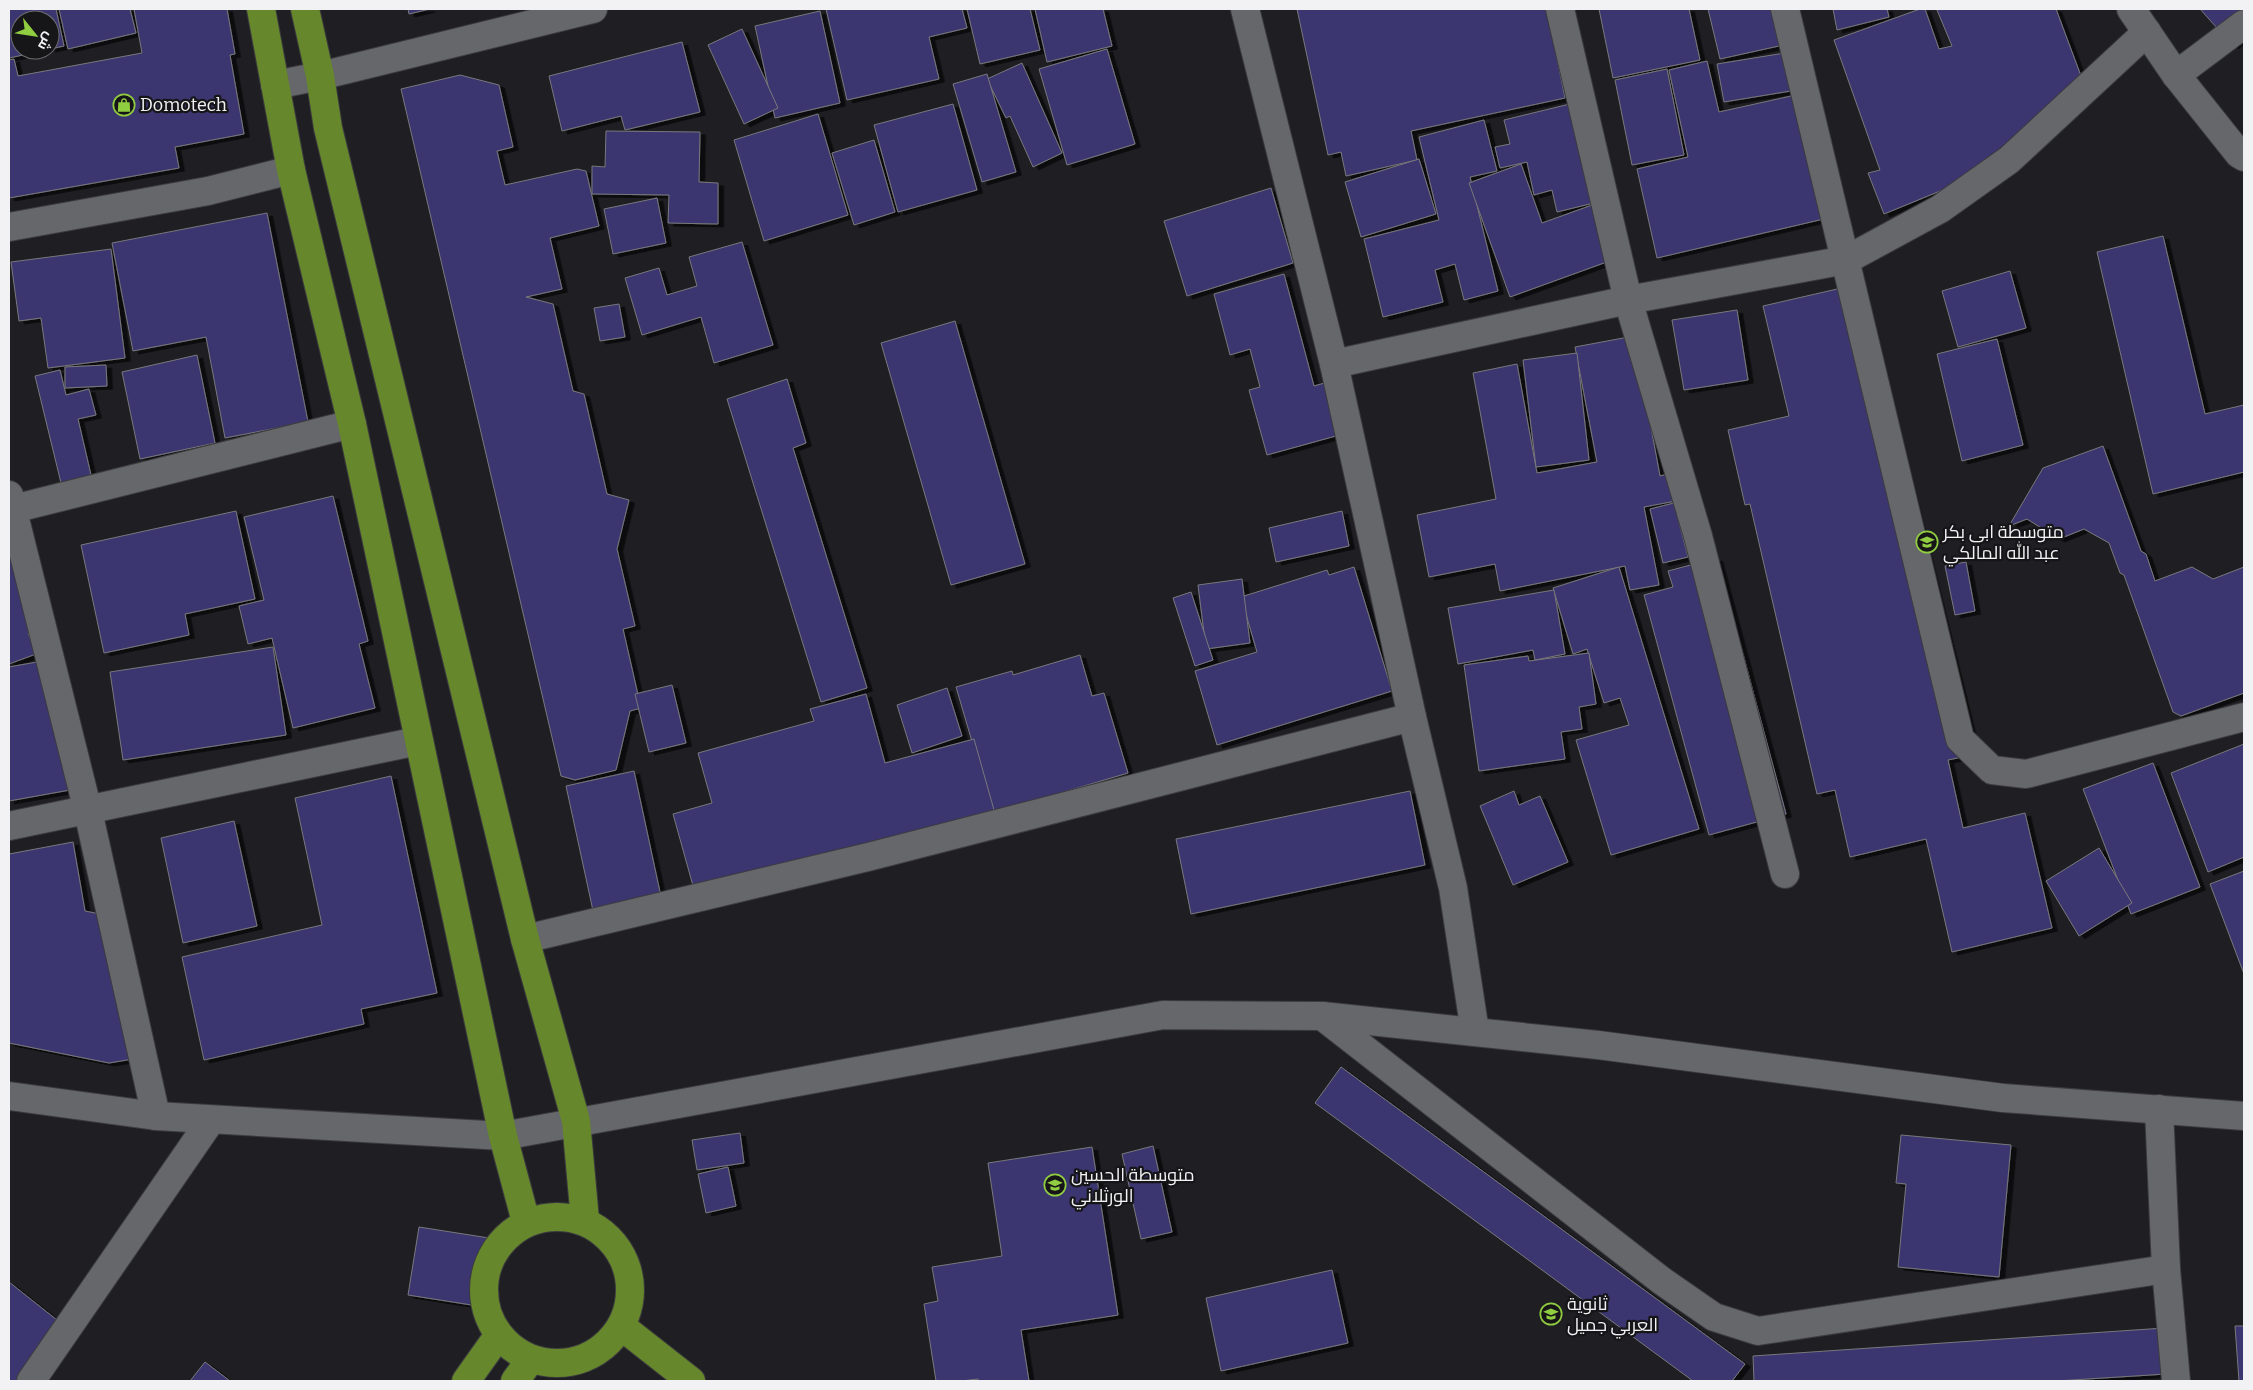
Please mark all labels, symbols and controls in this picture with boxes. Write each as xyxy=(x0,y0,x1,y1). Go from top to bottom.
north arrow xyxy=(10,10,60,60)
text: ش xyxy=(34,29,58,53)
shop icon: Domotech xyxy=(112,93,136,117)
place label: Domotech xyxy=(140,94,227,116)
place label: متوسطة ابي بكر عبد الله المالكي xyxy=(1942,521,2064,567)
school or university icon: متوسطة ابي بكر عبد الله المالكي xyxy=(1915,530,1939,554)
place label: متوسطة الحسين الورثلاني xyxy=(1071,1164,1195,1210)
school or university icon: متوسطة الحسين الورثلاني xyxy=(1043,1173,1067,1197)
place label: ثانوية العربي جميل xyxy=(1567,1293,1658,1339)
school or university icon: ثانوية العربي جميل xyxy=(1539,1302,1563,1326)

